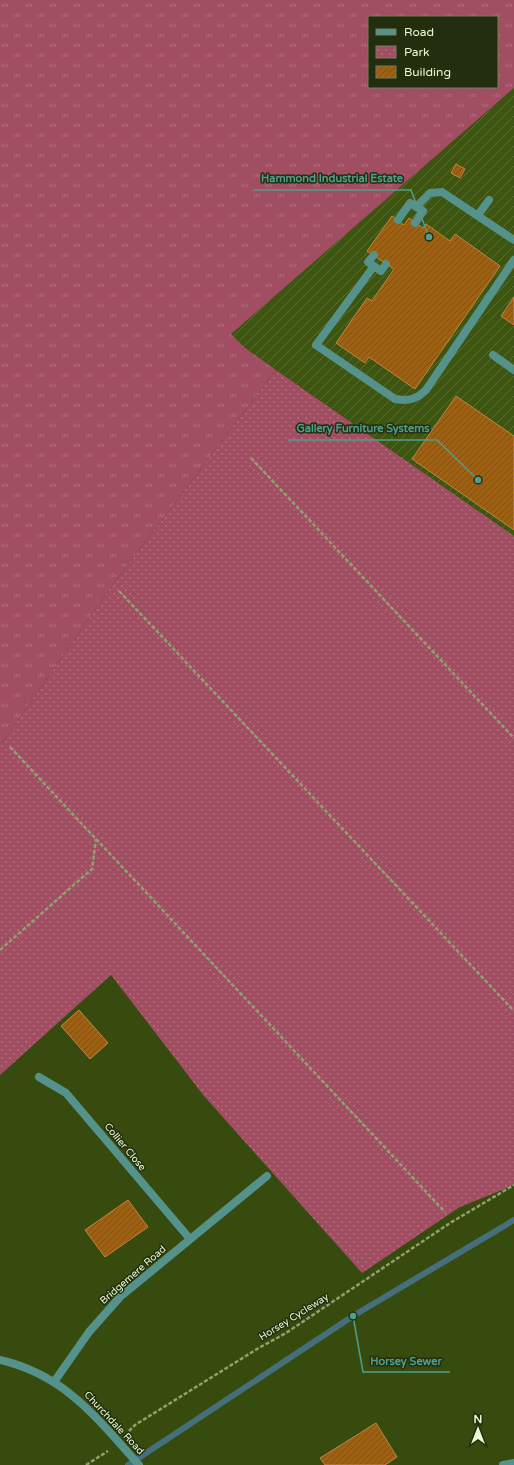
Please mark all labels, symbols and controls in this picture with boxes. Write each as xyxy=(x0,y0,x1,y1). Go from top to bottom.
legend xyxy=(368,16,498,88)
text: Road xyxy=(404,25,434,39)
text: Park xyxy=(404,45,430,59)
text: Building xyxy=(404,65,451,79)
callout: Hammond Industrial Estate xyxy=(253,167,411,190)
text: Hammond Industrial Estate xyxy=(261,172,404,185)
callout: Gallery Furniture Systems xyxy=(288,417,437,440)
text: Gallery Furniture Systems xyxy=(296,422,430,436)
street label: Collier Close xyxy=(102,1121,149,1173)
street label: Bridgemere Road xyxy=(98,1243,168,1307)
street label: Horsey Cycleway xyxy=(257,1290,331,1343)
callout: Horsey Sewer xyxy=(363,1349,450,1372)
text: Horsey Sewer xyxy=(370,1355,442,1369)
street label: Churchdale Road xyxy=(82,1389,146,1457)
north arrow xyxy=(458,1409,498,1449)
text: N xyxy=(474,1413,482,1426)

